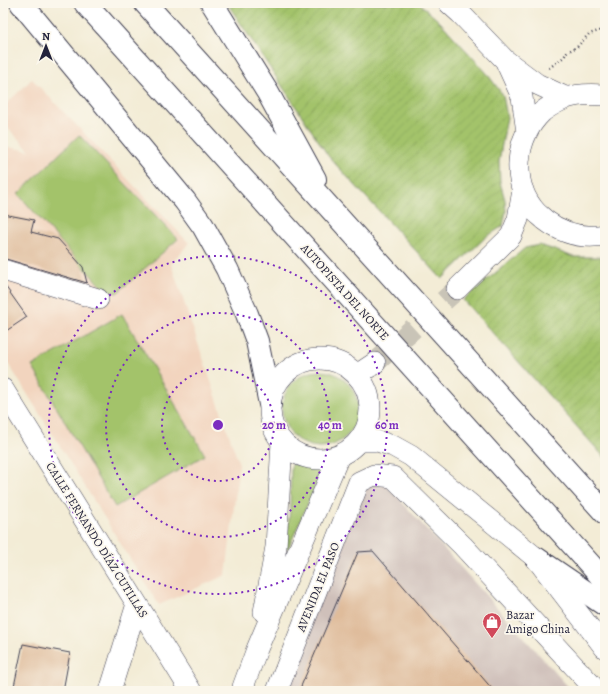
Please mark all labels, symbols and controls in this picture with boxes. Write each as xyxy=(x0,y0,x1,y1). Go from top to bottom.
north arrow xyxy=(26,26,66,66)
text: N xyxy=(42,29,50,44)
street label: AUTOPISTA DEL NORTE xyxy=(297,240,393,344)
text: 20 m xyxy=(262,417,286,433)
text: 40 m xyxy=(318,417,342,433)
text: 60 m xyxy=(375,417,399,433)
centre of rings xyxy=(211,418,225,432)
street label: CALLE FERNANDO DÍAZ CUTILLAS xyxy=(42,459,152,621)
street label: AVENIDA EL PASO xyxy=(292,540,343,635)
place label: Bazar Amigo China xyxy=(505,607,570,637)
shop icon: Bazar Amigo China xyxy=(481,611,503,639)

